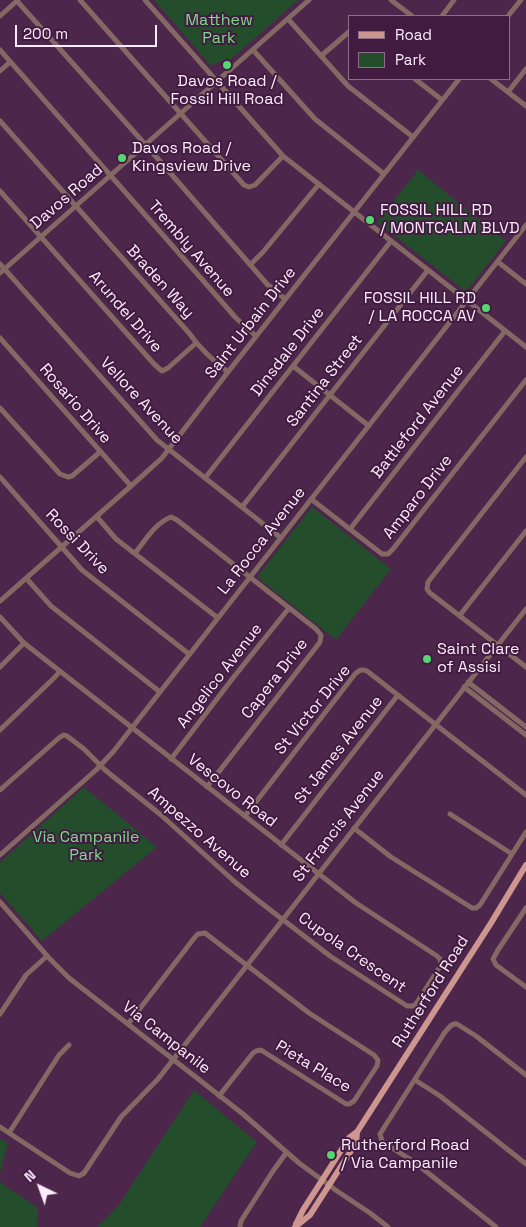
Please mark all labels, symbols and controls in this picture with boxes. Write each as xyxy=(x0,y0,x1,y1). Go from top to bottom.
park label: Matthew Park xyxy=(185,11,253,49)
scale bar xyxy=(18,15,160,47)
legend xyxy=(348,15,511,80)
text: 200 m xyxy=(23,24,68,43)
text: Road xyxy=(395,25,432,44)
text: Park xyxy=(395,50,426,69)
marker: Davos Road / Fossil Hill Road xyxy=(221,59,233,71)
place label: Davos Road / Fossil Hill Road xyxy=(171,72,283,110)
place label: Davos Road / Kingsview Drive xyxy=(132,139,251,177)
marker: Davos Road / Kingsview Drive xyxy=(116,152,128,164)
street label: Davos Road xyxy=(27,160,107,234)
street label: Trembly Avenue xyxy=(144,197,238,301)
place label: FOSSIL HILL RD / MONTCALM BLVD xyxy=(380,201,520,239)
marker: FOSSIL HILL RD / MONTCALM BLVD xyxy=(364,214,376,226)
street label: Braden Way xyxy=(122,242,198,322)
street label: Saint Urbain Drive xyxy=(201,263,301,383)
street label: Arundel Drive xyxy=(84,267,166,357)
place label: FOSSIL HILL RD / LA ROCCA AV xyxy=(364,289,476,327)
marker: FOSSIL HILL RD / LA ROCCA AV xyxy=(480,302,492,314)
street label: Dinsdale Drive xyxy=(247,303,329,401)
street label: Santina Street xyxy=(283,331,367,431)
street label: Vellore Avenue xyxy=(96,353,186,449)
street label: Rosario Drive xyxy=(35,360,115,448)
street label: Battleford Avenue xyxy=(368,361,468,483)
street label: Amparo Drive xyxy=(379,451,457,543)
street label: La Rocca Avenue xyxy=(214,483,310,599)
street label: Rossi Drive xyxy=(41,505,113,579)
street label: Angelico Avenue xyxy=(173,620,267,732)
street label: Capera Drive xyxy=(238,635,312,723)
place label: Saint Clare of Assisi xyxy=(437,640,520,678)
marker: Saint Clare of Assisi xyxy=(421,653,433,665)
street label: St Victor Drive xyxy=(271,661,355,759)
street label: St James Avenue xyxy=(291,692,387,808)
street label: Vescovo Road xyxy=(184,750,280,832)
street label: St Francis Avenue xyxy=(289,766,389,886)
street label: Ampezzo Avenue xyxy=(144,783,254,883)
park label: Via Campanile Park xyxy=(33,828,139,866)
street label: Cupola Crescent xyxy=(294,909,410,997)
street label: Rutherford Road xyxy=(389,932,473,1052)
street label: Via Campanile xyxy=(118,997,214,1079)
street label: Pieta Place xyxy=(272,1037,354,1097)
place label: Rutherford Road / Via Campanile xyxy=(341,1136,470,1174)
marker: Rutherford Road / Via Campanile xyxy=(325,1149,337,1161)
north arrow xyxy=(15,1162,65,1212)
text: N xyxy=(20,1166,39,1186)

